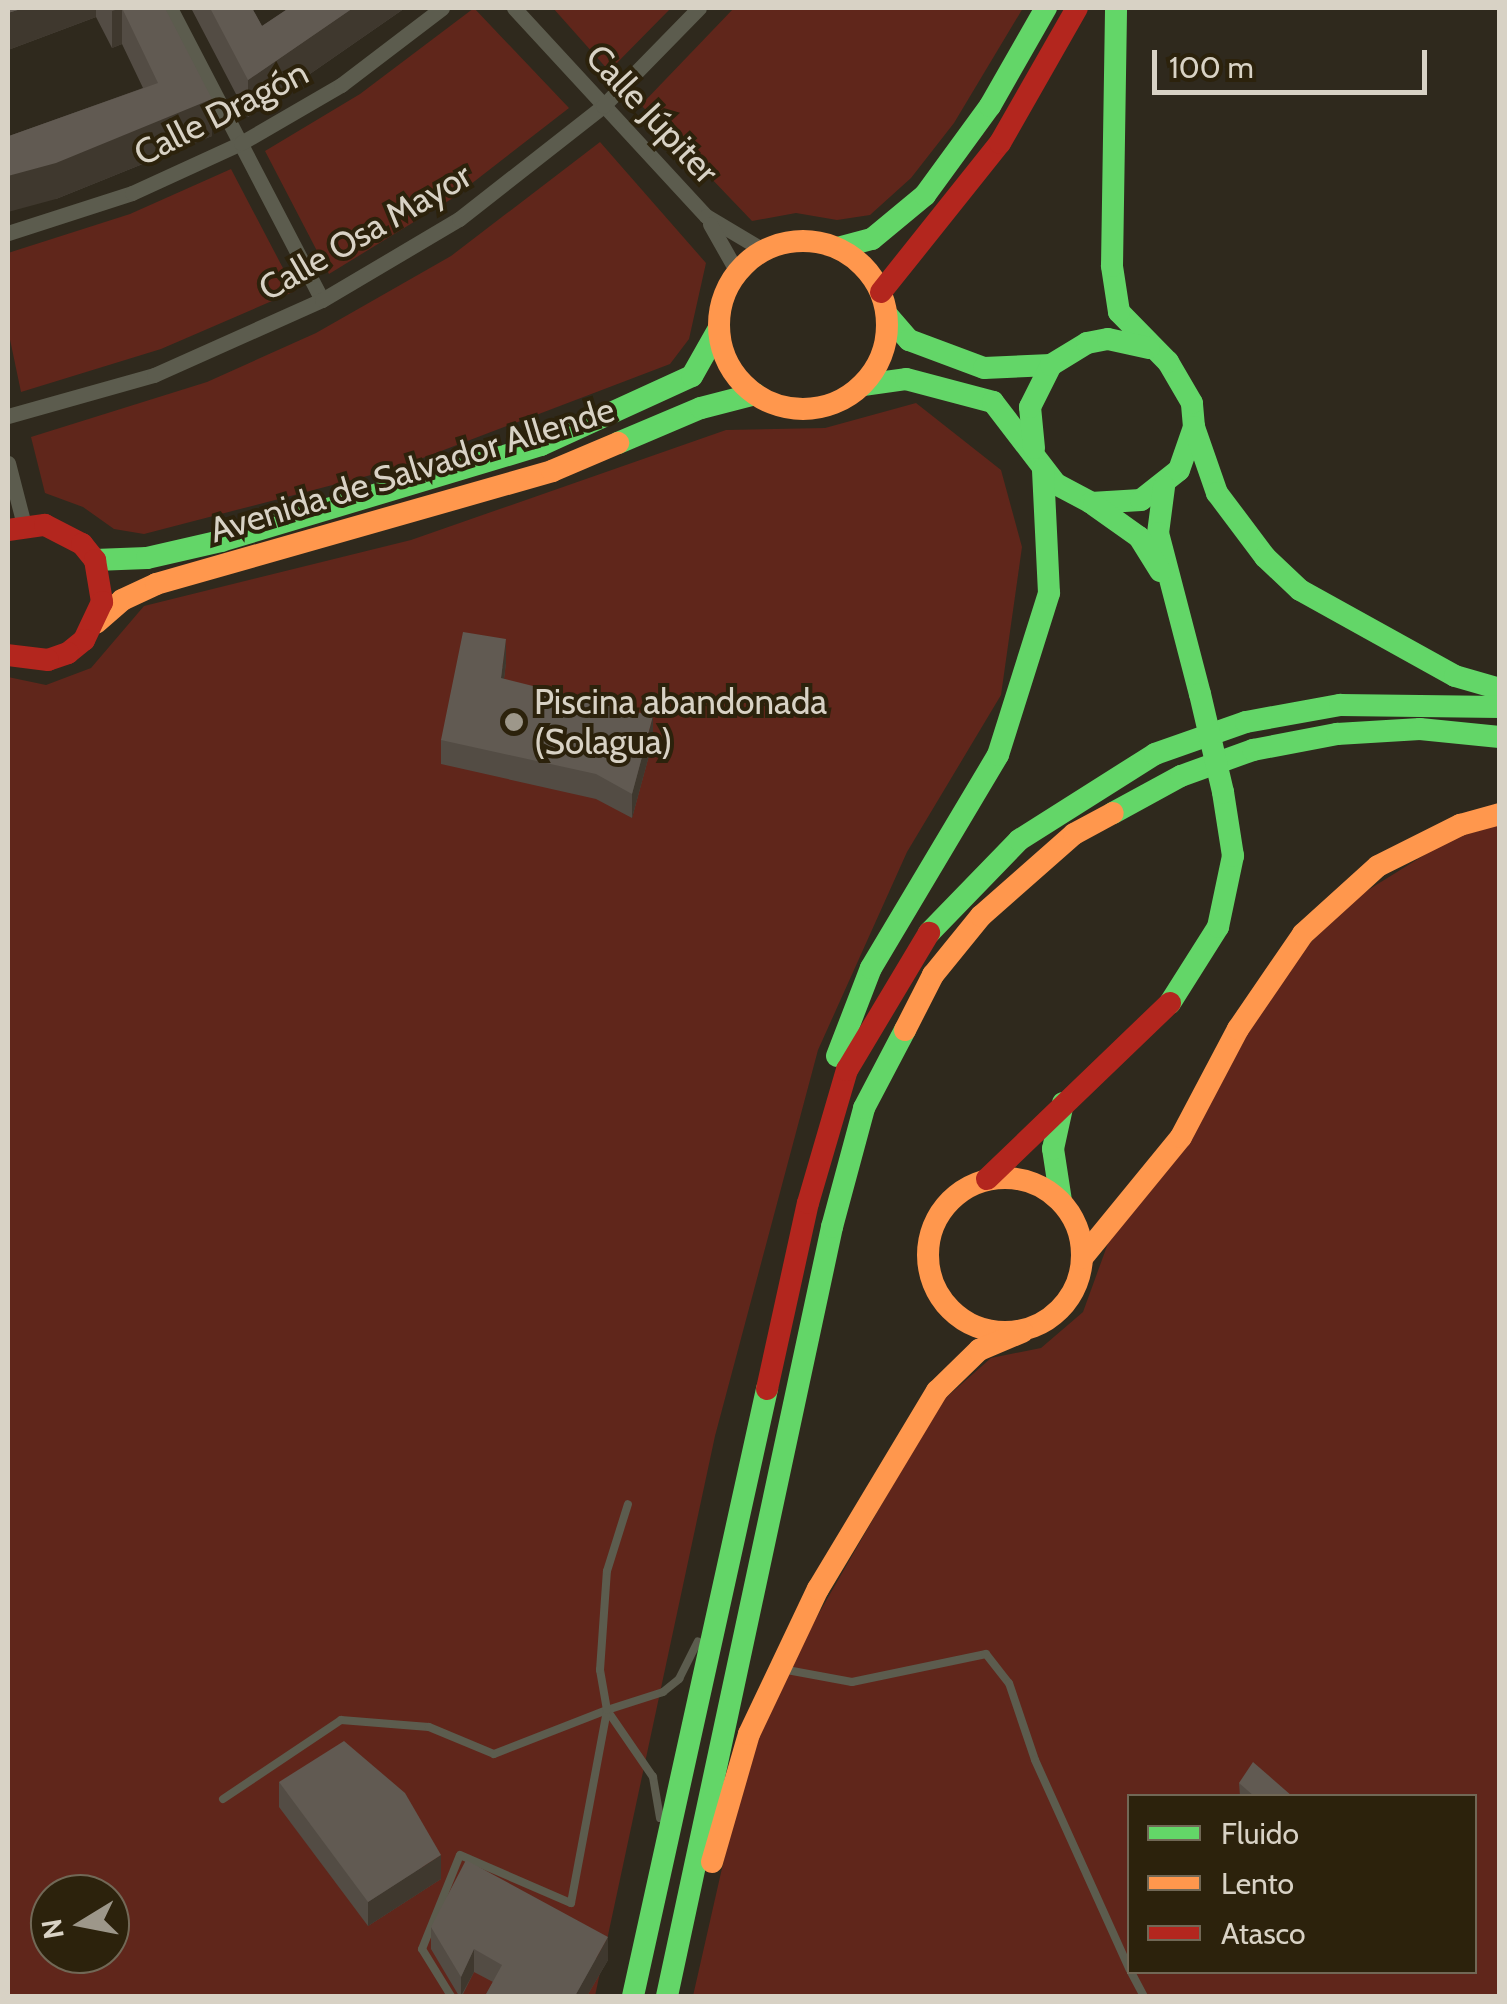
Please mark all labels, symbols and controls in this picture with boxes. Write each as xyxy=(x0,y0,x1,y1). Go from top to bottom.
scale bar xyxy=(1157,30,1432,92)
street label: Calle Júpiter xyxy=(577,36,727,192)
text: 100 m xyxy=(1169,49,1254,86)
street label: Calle Dragón xyxy=(127,51,315,175)
street label: Calle Osa Mayor xyxy=(251,154,479,310)
street label: Avenida de Salvador Allende xyxy=(205,388,619,552)
place label: Piscina abandonada (Solagua) xyxy=(534,681,827,763)
marker: Piscina abandonada (Solagua) xyxy=(503,711,525,733)
legend xyxy=(1127,1794,1477,1974)
text: Fluido xyxy=(1221,1815,1299,1852)
text: Lento xyxy=(1221,1865,1294,1902)
north arrow xyxy=(30,1874,130,1974)
text: Atasco xyxy=(1221,1915,1306,1952)
text: N xyxy=(34,1916,71,1942)

